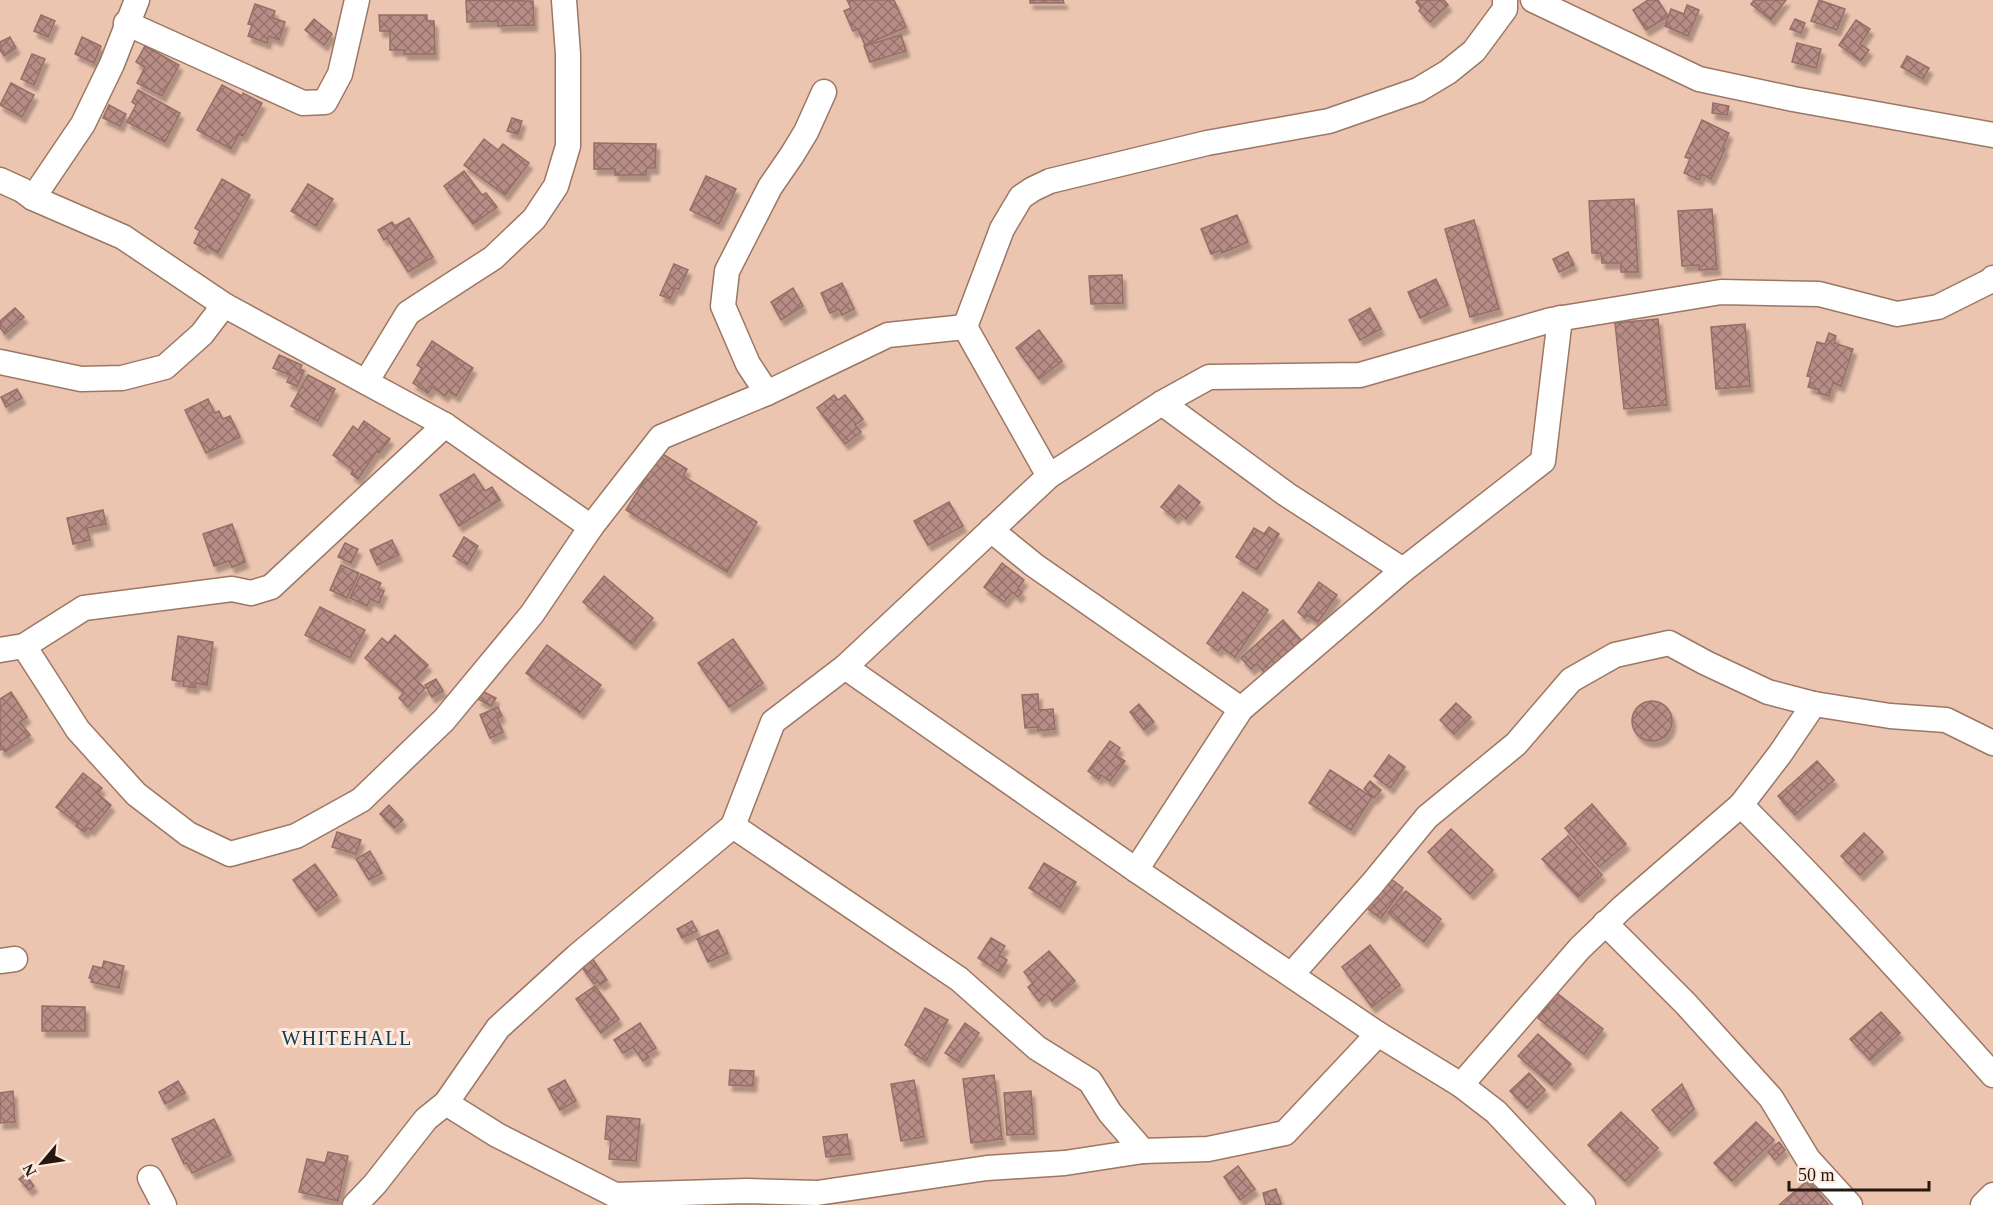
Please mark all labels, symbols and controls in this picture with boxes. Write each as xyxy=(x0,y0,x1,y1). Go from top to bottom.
district label: WHITEHALL xyxy=(281,1027,413,1049)
north arrow xyxy=(12,1133,72,1193)
scale bar xyxy=(1789,1154,1928,1192)
text: N xyxy=(19,1160,40,1179)
text: 50 m xyxy=(1798,1165,1835,1185)

